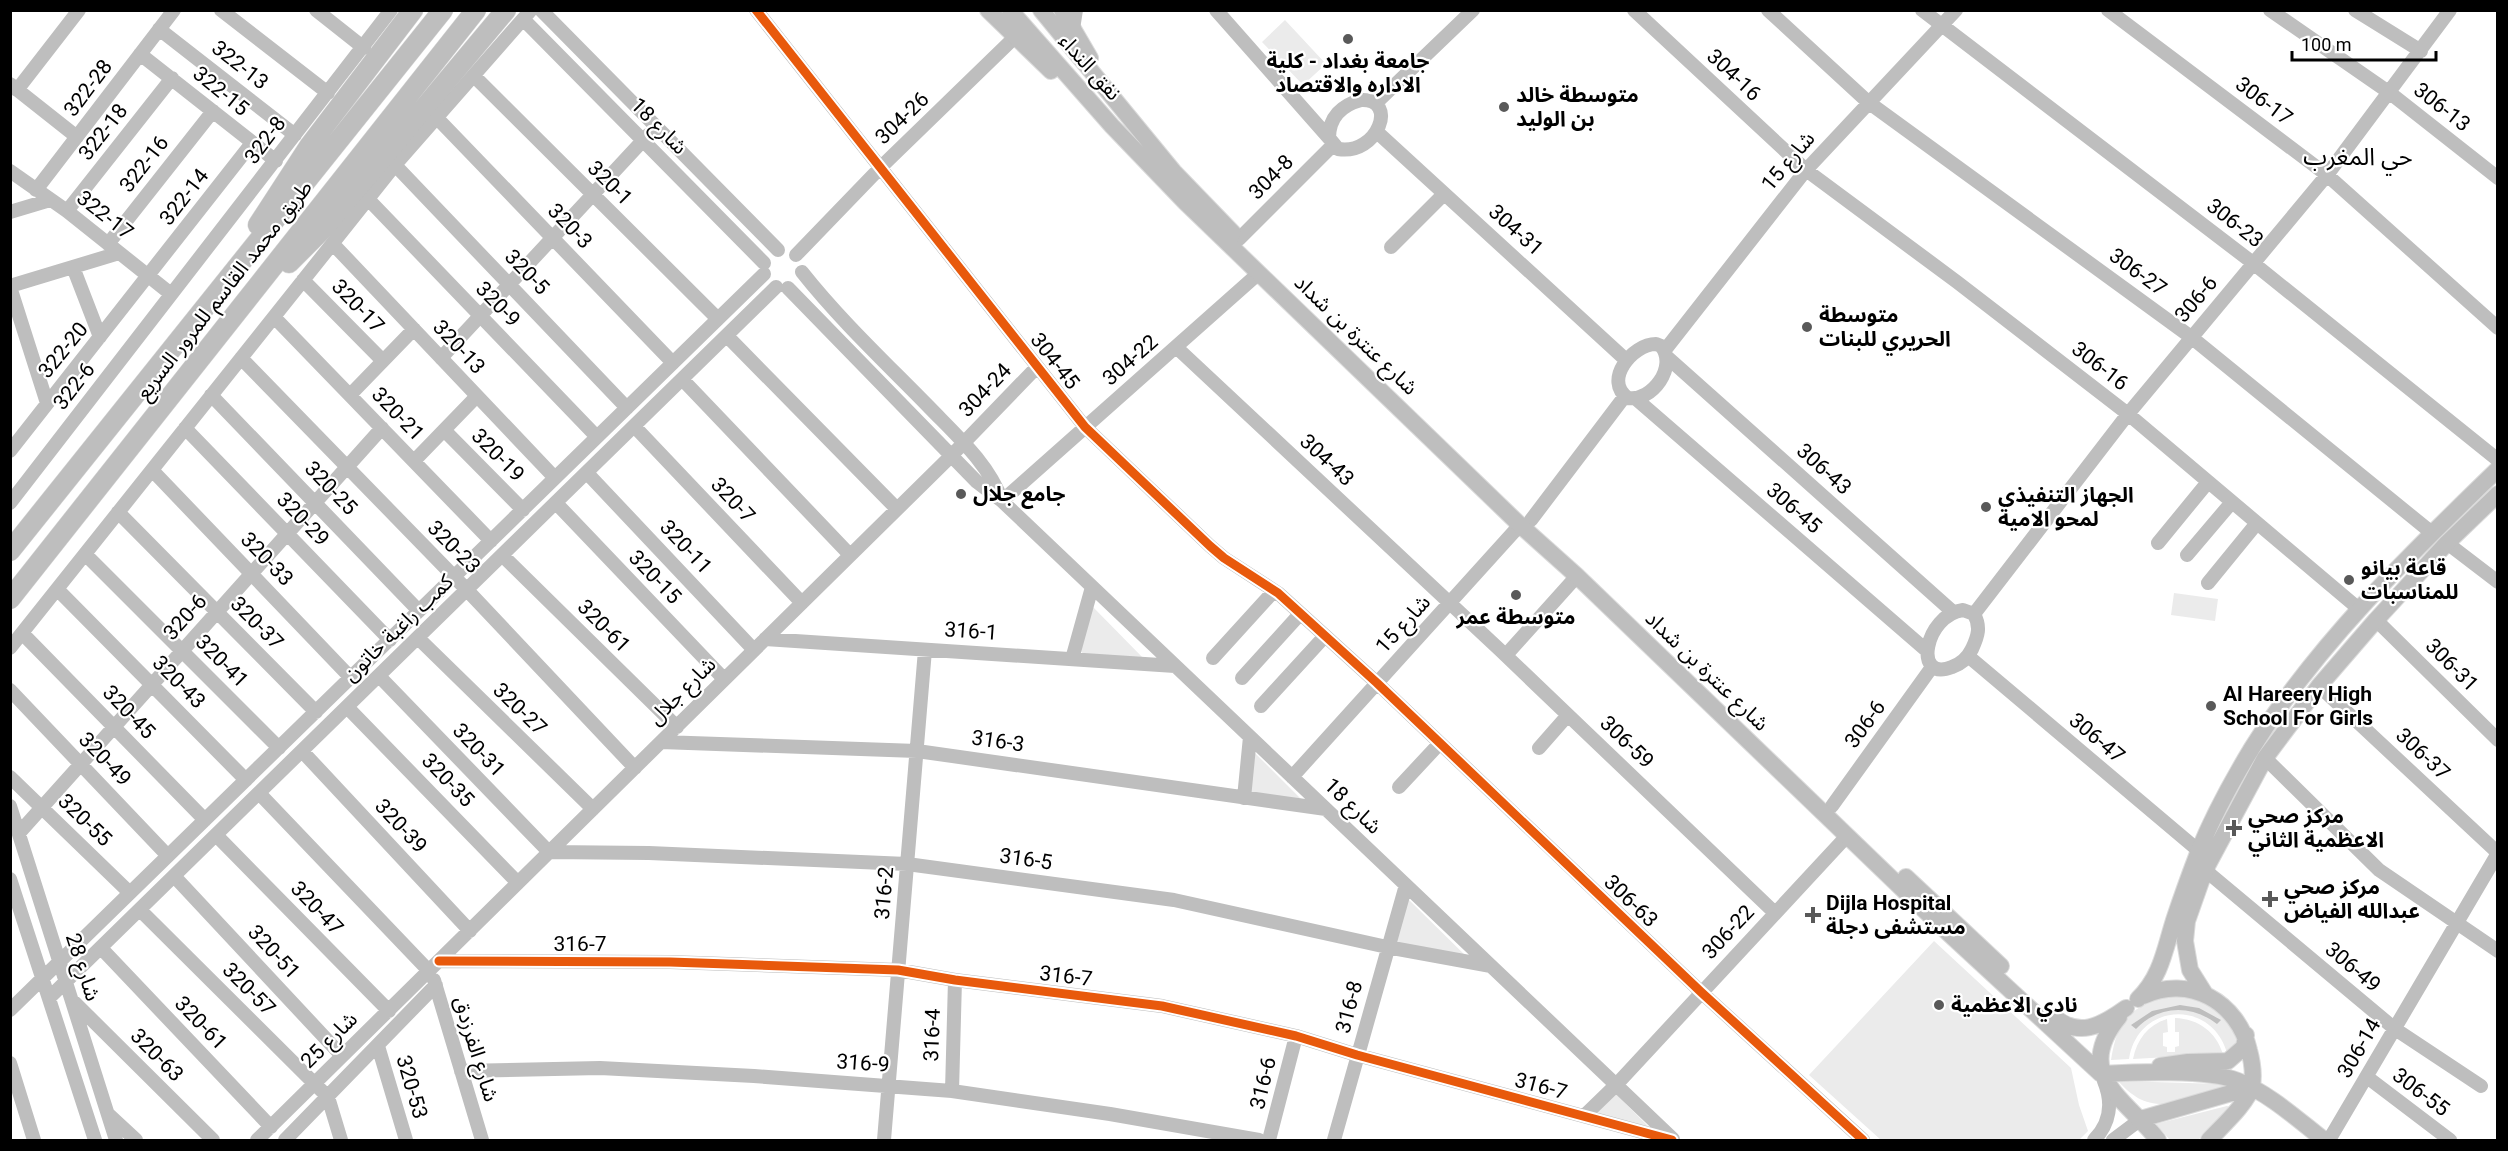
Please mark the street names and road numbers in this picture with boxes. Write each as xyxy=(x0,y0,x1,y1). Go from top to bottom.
street label: نفق النداء xyxy=(1053,29,1126,106)
street label: 322-13 xyxy=(207,36,273,94)
street label: 304-16 xyxy=(1702,44,1766,106)
street label: 322-28 xyxy=(59,55,117,121)
street label: 322-15 xyxy=(188,61,254,121)
street label: 306-17 xyxy=(2231,72,2297,130)
street label: 306-13 xyxy=(2409,78,2475,136)
street label: 304-26 xyxy=(870,87,934,149)
street label: شارع 18 xyxy=(624,93,692,161)
street label: 322-18 xyxy=(74,99,132,165)
street label: 322-8 xyxy=(239,112,291,168)
street label: شارع 15 xyxy=(1756,127,1822,197)
street label: 322-16 xyxy=(115,131,173,197)
street label: 304-8 xyxy=(1244,150,1298,204)
street label: 320-1 xyxy=(583,156,637,210)
street label: 322-14 xyxy=(155,164,214,230)
street label: طريق محمد القاسم للمرور السريع xyxy=(131,176,319,406)
street label: 322-17 xyxy=(72,186,138,244)
street label: 306-23 xyxy=(2202,194,2268,252)
street label: 320-3 xyxy=(543,199,597,253)
street label: 304-31 xyxy=(1484,199,1548,261)
street label: 306-27 xyxy=(2105,243,2171,301)
street label: 320-5 xyxy=(500,245,554,299)
street label: شارع عنترة بن شداد xyxy=(1287,270,1423,402)
street label: 306-6 xyxy=(2170,271,2222,327)
street label: 320-17 xyxy=(327,274,389,338)
street label: 320-9 xyxy=(471,277,525,331)
street label: 320-13 xyxy=(428,315,490,379)
street label: 322-20 xyxy=(33,317,93,383)
street label: 304-45 xyxy=(1026,328,1084,394)
street label: 304-22 xyxy=(1098,330,1162,390)
street label: 306-16 xyxy=(2067,337,2133,395)
street label: 322-6 xyxy=(48,358,100,414)
street label: 304-24 xyxy=(954,358,1016,422)
street label: 320-21 xyxy=(367,382,429,446)
street label: 320-19 xyxy=(467,424,529,486)
street label: 304-43 xyxy=(1295,429,1359,491)
street label: 306-43 xyxy=(1792,438,1856,500)
street label: 320-25 xyxy=(300,456,362,520)
street label: 320-7 xyxy=(706,472,760,528)
street label: 306-45 xyxy=(1762,478,1826,538)
street label: 320-29 xyxy=(272,487,334,551)
street label: 320-11 xyxy=(655,515,717,579)
street label: 320-23 xyxy=(423,516,485,578)
street label: 320-33 xyxy=(236,527,298,591)
street label: 320-15 xyxy=(624,545,686,609)
street label: كمب راغبة خاتون xyxy=(338,569,458,686)
street label: 320-6 xyxy=(158,589,212,645)
street label: شارع 15 xyxy=(1371,590,1437,660)
street label: 320-37 xyxy=(226,592,288,654)
street label: 320-61 xyxy=(573,595,635,657)
street label: شارع عنترة بن شداد xyxy=(1638,606,1774,738)
street label: 316-1 xyxy=(944,617,998,645)
street label: 320-41 xyxy=(191,630,253,692)
street label: 306-31 xyxy=(2421,634,2483,696)
street label: 320-43 xyxy=(148,651,210,713)
street label: شارع جلال xyxy=(643,652,723,732)
street label: 320-27 xyxy=(488,678,552,740)
street label: 320-45 xyxy=(98,680,160,744)
street label: 306-6 xyxy=(1840,696,1890,752)
street label: 306-47 xyxy=(2064,708,2130,768)
street label: 306-59 xyxy=(1595,711,1659,773)
street label: 320-31 xyxy=(448,718,510,782)
street label: 306-37 xyxy=(2391,723,2455,785)
street label: 316-3 xyxy=(970,725,1026,757)
street label: 320-49 xyxy=(74,727,136,791)
street label: 320-35 xyxy=(417,748,479,812)
street label: شارع 18 xyxy=(1317,773,1386,841)
street label: 320-55 xyxy=(53,789,117,851)
street label: 320-39 xyxy=(370,794,432,858)
street label: 316-5 xyxy=(998,843,1054,875)
street label: 316-2 xyxy=(870,865,898,920)
street label: 306-63 xyxy=(1599,870,1663,932)
street label: 320-47 xyxy=(286,876,348,940)
street label: 306-22 xyxy=(1697,900,1759,964)
street label: 320-51 xyxy=(243,920,305,984)
street label: شارع 28 xyxy=(58,930,105,1005)
street label: 316-7 xyxy=(553,932,607,956)
street label: 306-49 xyxy=(2320,937,2386,997)
street label: 320-57 xyxy=(218,958,280,1020)
street label: 316-7 xyxy=(1038,961,1094,991)
street label: 316-8 xyxy=(1331,978,1367,1036)
street label: 320-61 xyxy=(170,991,232,1055)
street label: شارع الفرزدق xyxy=(446,994,503,1105)
street label: شارع 25 xyxy=(296,1007,364,1075)
street label: 316-4 xyxy=(919,1008,945,1062)
street label: 306-14 xyxy=(2332,1014,2386,1082)
street label: 320-63 xyxy=(126,1024,188,1086)
street label: 316-9 xyxy=(836,1049,890,1077)
street label: 320-53 xyxy=(392,1053,432,1121)
street label: 316-6 xyxy=(1245,1054,1281,1112)
street label: 306-55 xyxy=(2388,1063,2454,1121)
street label: 316-7 xyxy=(1512,1068,1570,1104)

